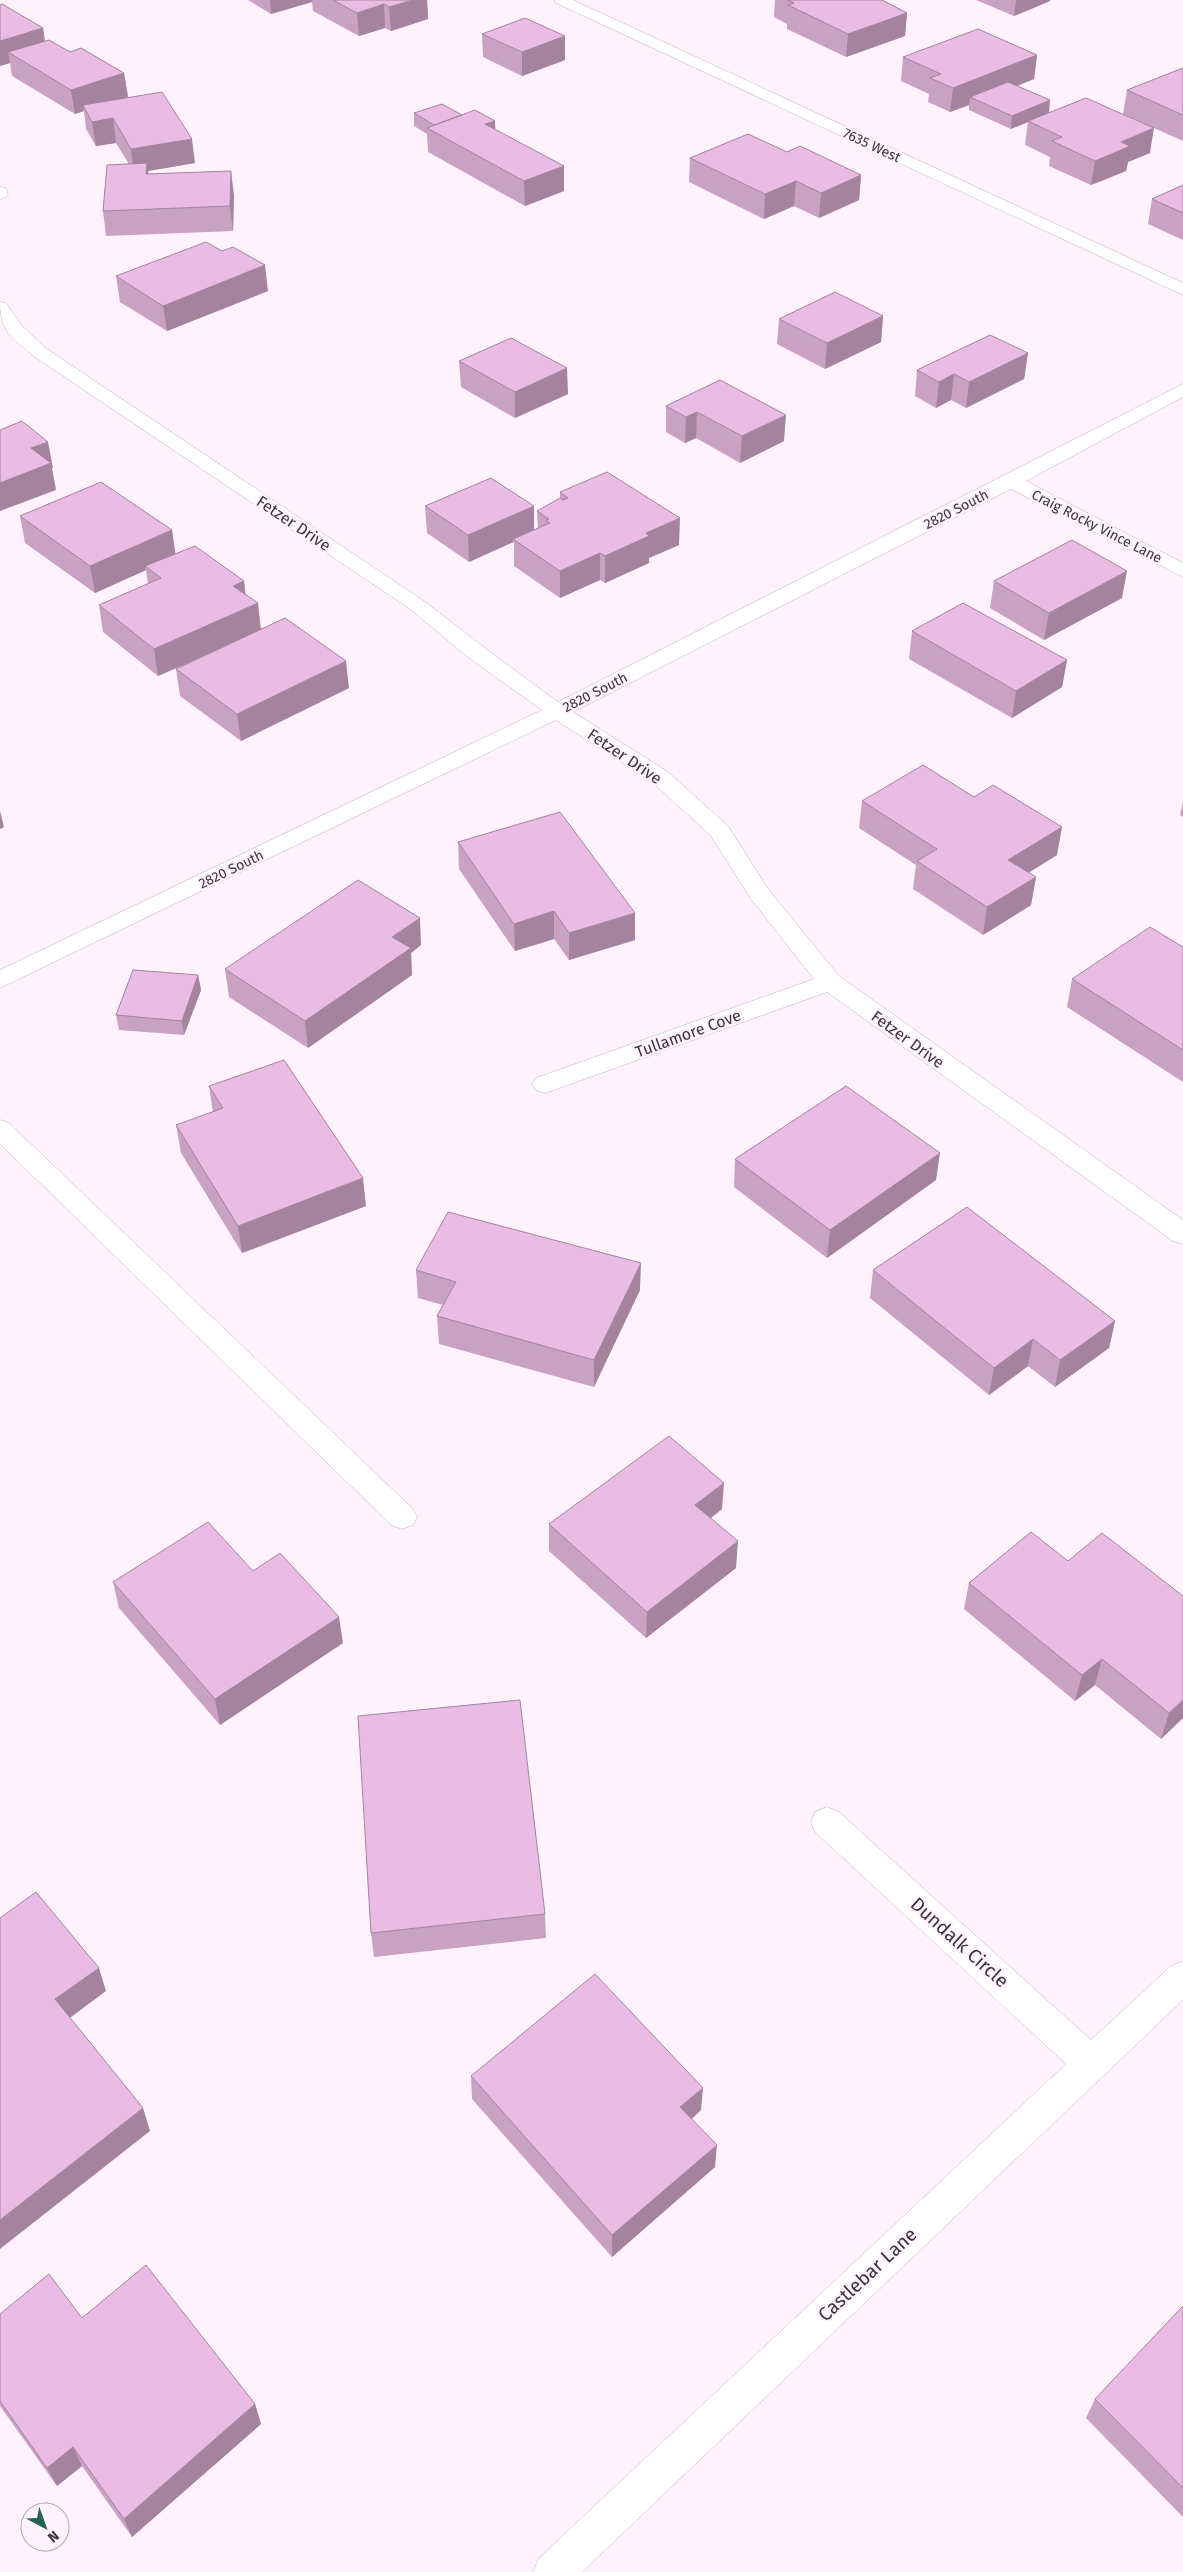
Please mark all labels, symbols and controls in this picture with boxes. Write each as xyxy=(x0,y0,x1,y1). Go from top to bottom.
street label: 7635 West xyxy=(840,125,904,167)
street label: 2820 South xyxy=(921,486,991,533)
street label: Craig Rocky Vince Lane xyxy=(1029,486,1165,567)
street label: Fetzer Drive xyxy=(253,492,334,555)
street label: 2820 South xyxy=(560,669,630,716)
street label: Fetzer Drive xyxy=(584,725,665,788)
street label: 2820 South xyxy=(196,846,266,892)
street label: Tullamore Cove xyxy=(633,1006,744,1061)
street label: Fetzer Drive xyxy=(868,1007,948,1072)
street label: Dundalk Circle xyxy=(906,1892,1013,1992)
street label: Castlebar Lane xyxy=(813,2223,922,2326)
north arrow xyxy=(20,2502,70,2552)
text: N xyxy=(44,2527,62,2546)

